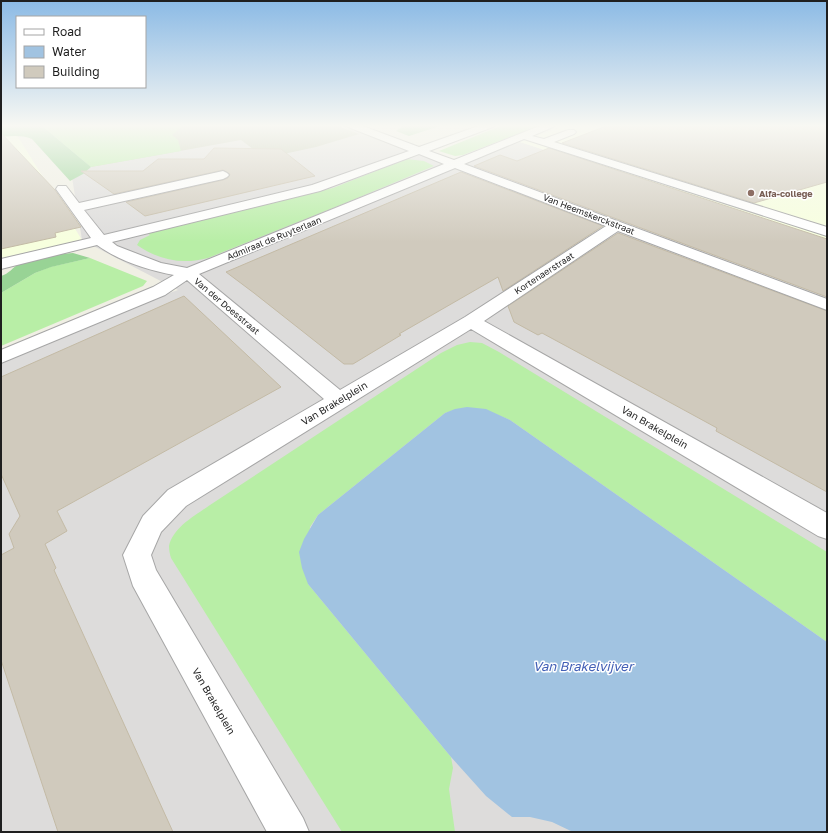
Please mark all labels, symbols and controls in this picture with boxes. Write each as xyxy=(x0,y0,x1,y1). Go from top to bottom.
legend xyxy=(16,16,146,88)
text: Road xyxy=(52,24,81,39)
text: Water xyxy=(52,44,86,59)
text: Building xyxy=(52,64,100,79)
marker: Alfa-college xyxy=(746,188,756,198)
place label: Alfa-college xyxy=(759,188,813,199)
street label: Van Heemskerckstraat xyxy=(542,191,637,237)
street label: Admiraal de Ruyterlaan xyxy=(225,214,323,262)
street label: Kortenaerstraat xyxy=(512,249,576,296)
street label: Van der Doesstraat xyxy=(192,275,262,337)
street label: Van Brakelplein xyxy=(299,379,369,427)
street label: Van Brakelplein xyxy=(620,403,690,451)
water label: Van Brakelvijver xyxy=(533,658,635,674)
street label: Van Brakelplein xyxy=(190,666,238,736)

